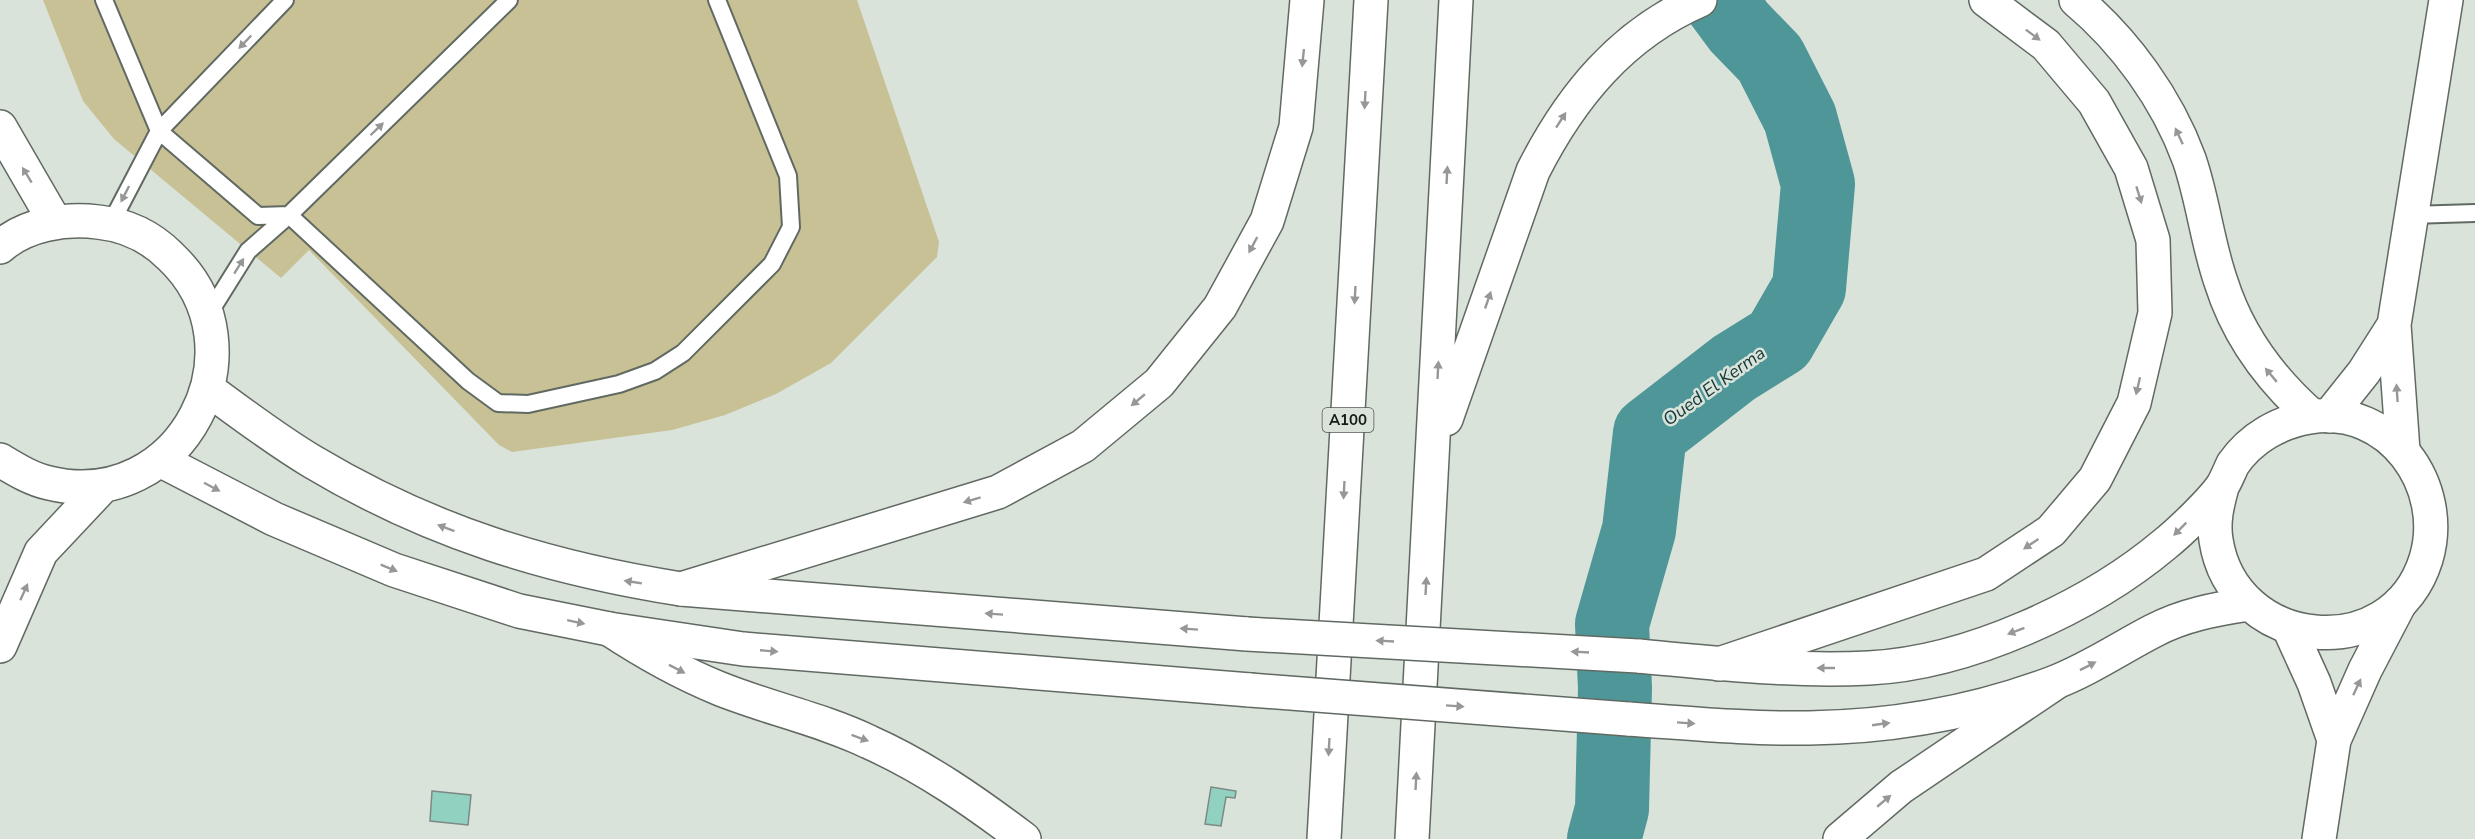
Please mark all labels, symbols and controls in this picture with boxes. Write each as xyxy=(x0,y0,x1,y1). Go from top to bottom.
one-way arrow xyxy=(2025,29,2040,41)
one-way arrow xyxy=(238,35,252,50)
one-way arrow xyxy=(1298,49,1308,68)
one-way arrow xyxy=(1361,91,1370,110)
one-way arrow xyxy=(1555,112,1566,128)
one-way arrow xyxy=(369,122,384,136)
one-way arrow xyxy=(2174,128,2183,145)
one-way arrow xyxy=(1443,166,1452,185)
one-way arrow xyxy=(21,167,32,183)
one-way arrow xyxy=(121,185,131,203)
one-way arrow xyxy=(2135,186,2144,204)
one-way arrow xyxy=(1249,237,1258,254)
one-way arrow xyxy=(233,258,244,274)
one-way arrow xyxy=(1350,286,1359,305)
one-way arrow xyxy=(1483,291,1493,309)
water label: Oued El Kerma xyxy=(1658,341,1770,431)
one-way arrow xyxy=(1433,361,1442,380)
one-way arrow xyxy=(2265,368,2278,383)
one-way arrow xyxy=(2133,377,2142,396)
one-way arrow xyxy=(2393,383,2402,402)
one-way arrow xyxy=(1130,394,1146,407)
road number: A100 xyxy=(1322,408,1374,432)
one-way arrow xyxy=(1339,480,1348,499)
one-way arrow xyxy=(203,482,220,492)
one-way arrow xyxy=(963,496,981,505)
one-way arrow xyxy=(2174,521,2188,535)
one-way arrow xyxy=(437,523,455,532)
one-way arrow xyxy=(2023,539,2039,550)
one-way arrow xyxy=(380,563,398,573)
one-way arrow xyxy=(1422,576,1431,595)
one-way arrow xyxy=(623,577,642,586)
one-way arrow xyxy=(19,583,29,601)
one-way arrow xyxy=(985,609,1004,619)
one-way arrow xyxy=(567,618,585,628)
one-way arrow xyxy=(1179,624,1198,634)
one-way arrow xyxy=(2007,627,2025,636)
one-way arrow xyxy=(1375,637,1394,646)
one-way arrow xyxy=(759,646,778,656)
one-way arrow xyxy=(1570,648,1589,657)
one-way arrow xyxy=(2079,661,2096,671)
one-way arrow xyxy=(1817,663,1836,673)
one-way arrow xyxy=(669,665,686,674)
one-way arrow xyxy=(2353,678,2362,695)
one-way arrow xyxy=(1445,701,1464,711)
one-way arrow xyxy=(1677,718,1696,728)
one-way arrow xyxy=(1871,719,1890,728)
one-way arrow xyxy=(851,734,869,744)
one-way arrow xyxy=(1325,738,1334,757)
one-way arrow xyxy=(1411,771,1420,790)
one-way arrow xyxy=(1876,795,1891,808)

